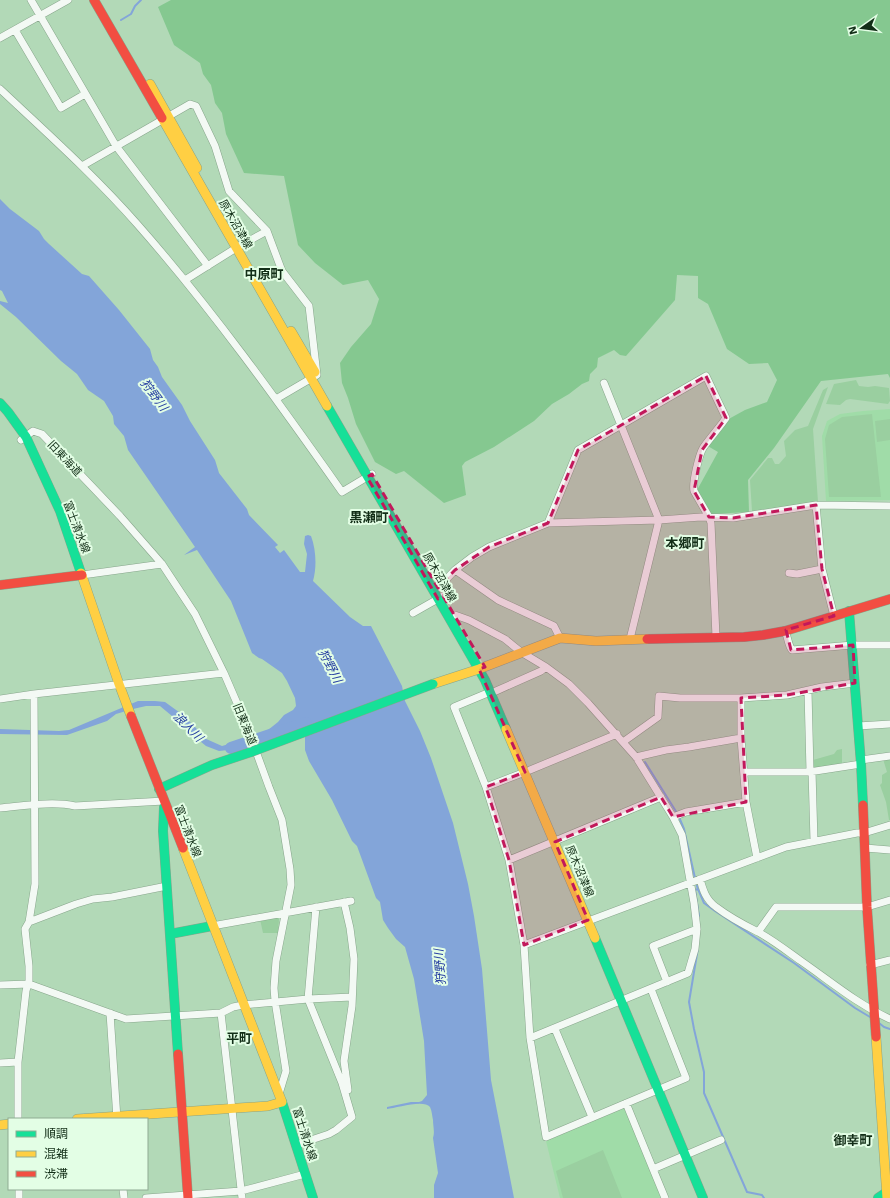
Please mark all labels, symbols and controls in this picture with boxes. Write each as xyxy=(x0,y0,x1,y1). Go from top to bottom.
north arrow xyxy=(842,8,882,48)
text: N xyxy=(845,25,860,36)
street label: 原木沼津線 xyxy=(216,197,255,251)
district label: 中原町 xyxy=(244,267,284,282)
water label: 狩野川 xyxy=(138,376,172,415)
street label: 旧東海道 xyxy=(45,438,84,479)
street label: 富士清水線 xyxy=(61,499,92,555)
district label: 黒瀬町 xyxy=(349,510,389,525)
district label: 本郷町 xyxy=(665,536,705,551)
street label: 原木沼津線 xyxy=(420,550,459,604)
water label: 狩野川 xyxy=(315,647,346,687)
street label: 旧東海道 xyxy=(230,701,259,747)
water label: 浪人川 xyxy=(170,709,207,746)
street label: 富士清水線 xyxy=(172,803,203,859)
street label: 原木沼津線 xyxy=(563,843,596,899)
water label: 狩野川 xyxy=(432,947,448,985)
district label: 平町 xyxy=(226,1031,252,1046)
street label: 富士清水線 xyxy=(290,1106,319,1162)
legend xyxy=(8,1118,148,1190)
text: 順調 xyxy=(44,1127,68,1141)
district label: 御幸町 xyxy=(833,1133,873,1148)
text: 混雑 xyxy=(44,1147,68,1161)
text: 渋滞 xyxy=(44,1167,68,1181)

